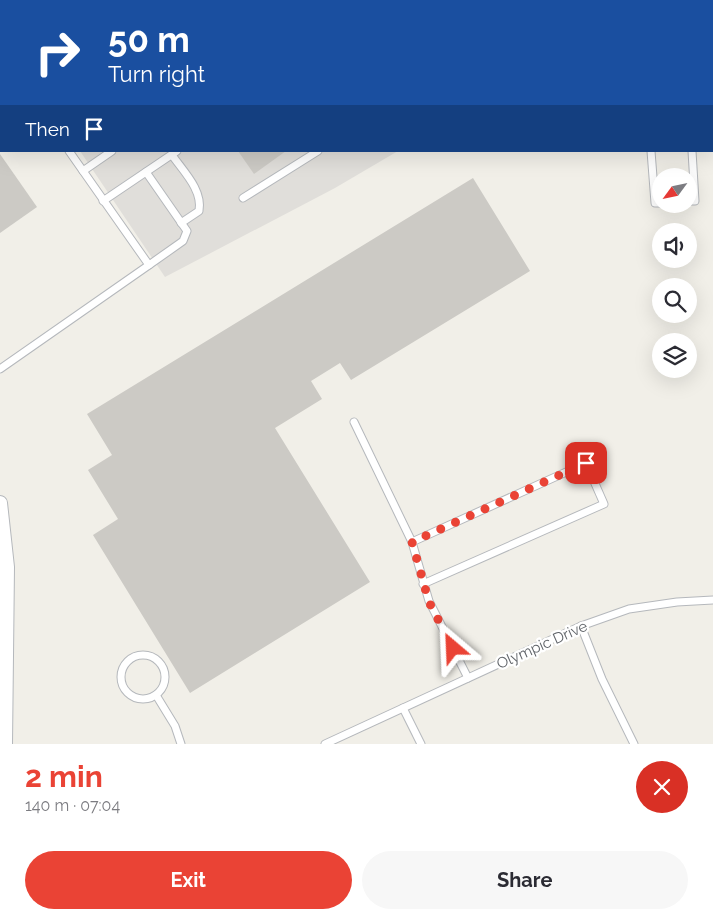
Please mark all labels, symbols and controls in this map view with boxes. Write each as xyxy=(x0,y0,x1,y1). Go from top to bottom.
text: 50 m xyxy=(108,19,190,60)
icon: right xyxy=(25,20,90,85)
text: Turn right xyxy=(108,61,205,87)
icon: arrive xyxy=(80,115,108,143)
text: Then xyxy=(25,118,70,140)
north arrow xyxy=(652,168,698,212)
map controls xyxy=(652,168,697,378)
button: sound xyxy=(652,223,697,268)
button: search xyxy=(652,278,697,323)
button: layers xyxy=(652,333,697,378)
pin xyxy=(565,442,607,484)
icon: arrive xyxy=(572,449,600,477)
street label: Olympic Drive xyxy=(494,617,590,673)
position arrow xyxy=(426,621,478,673)
text: 2 min xyxy=(25,759,103,794)
button: close xyxy=(636,761,688,813)
text: 140 m · 07:04 xyxy=(25,796,120,815)
button: Exit xyxy=(25,851,352,909)
button: Share xyxy=(362,851,688,909)

